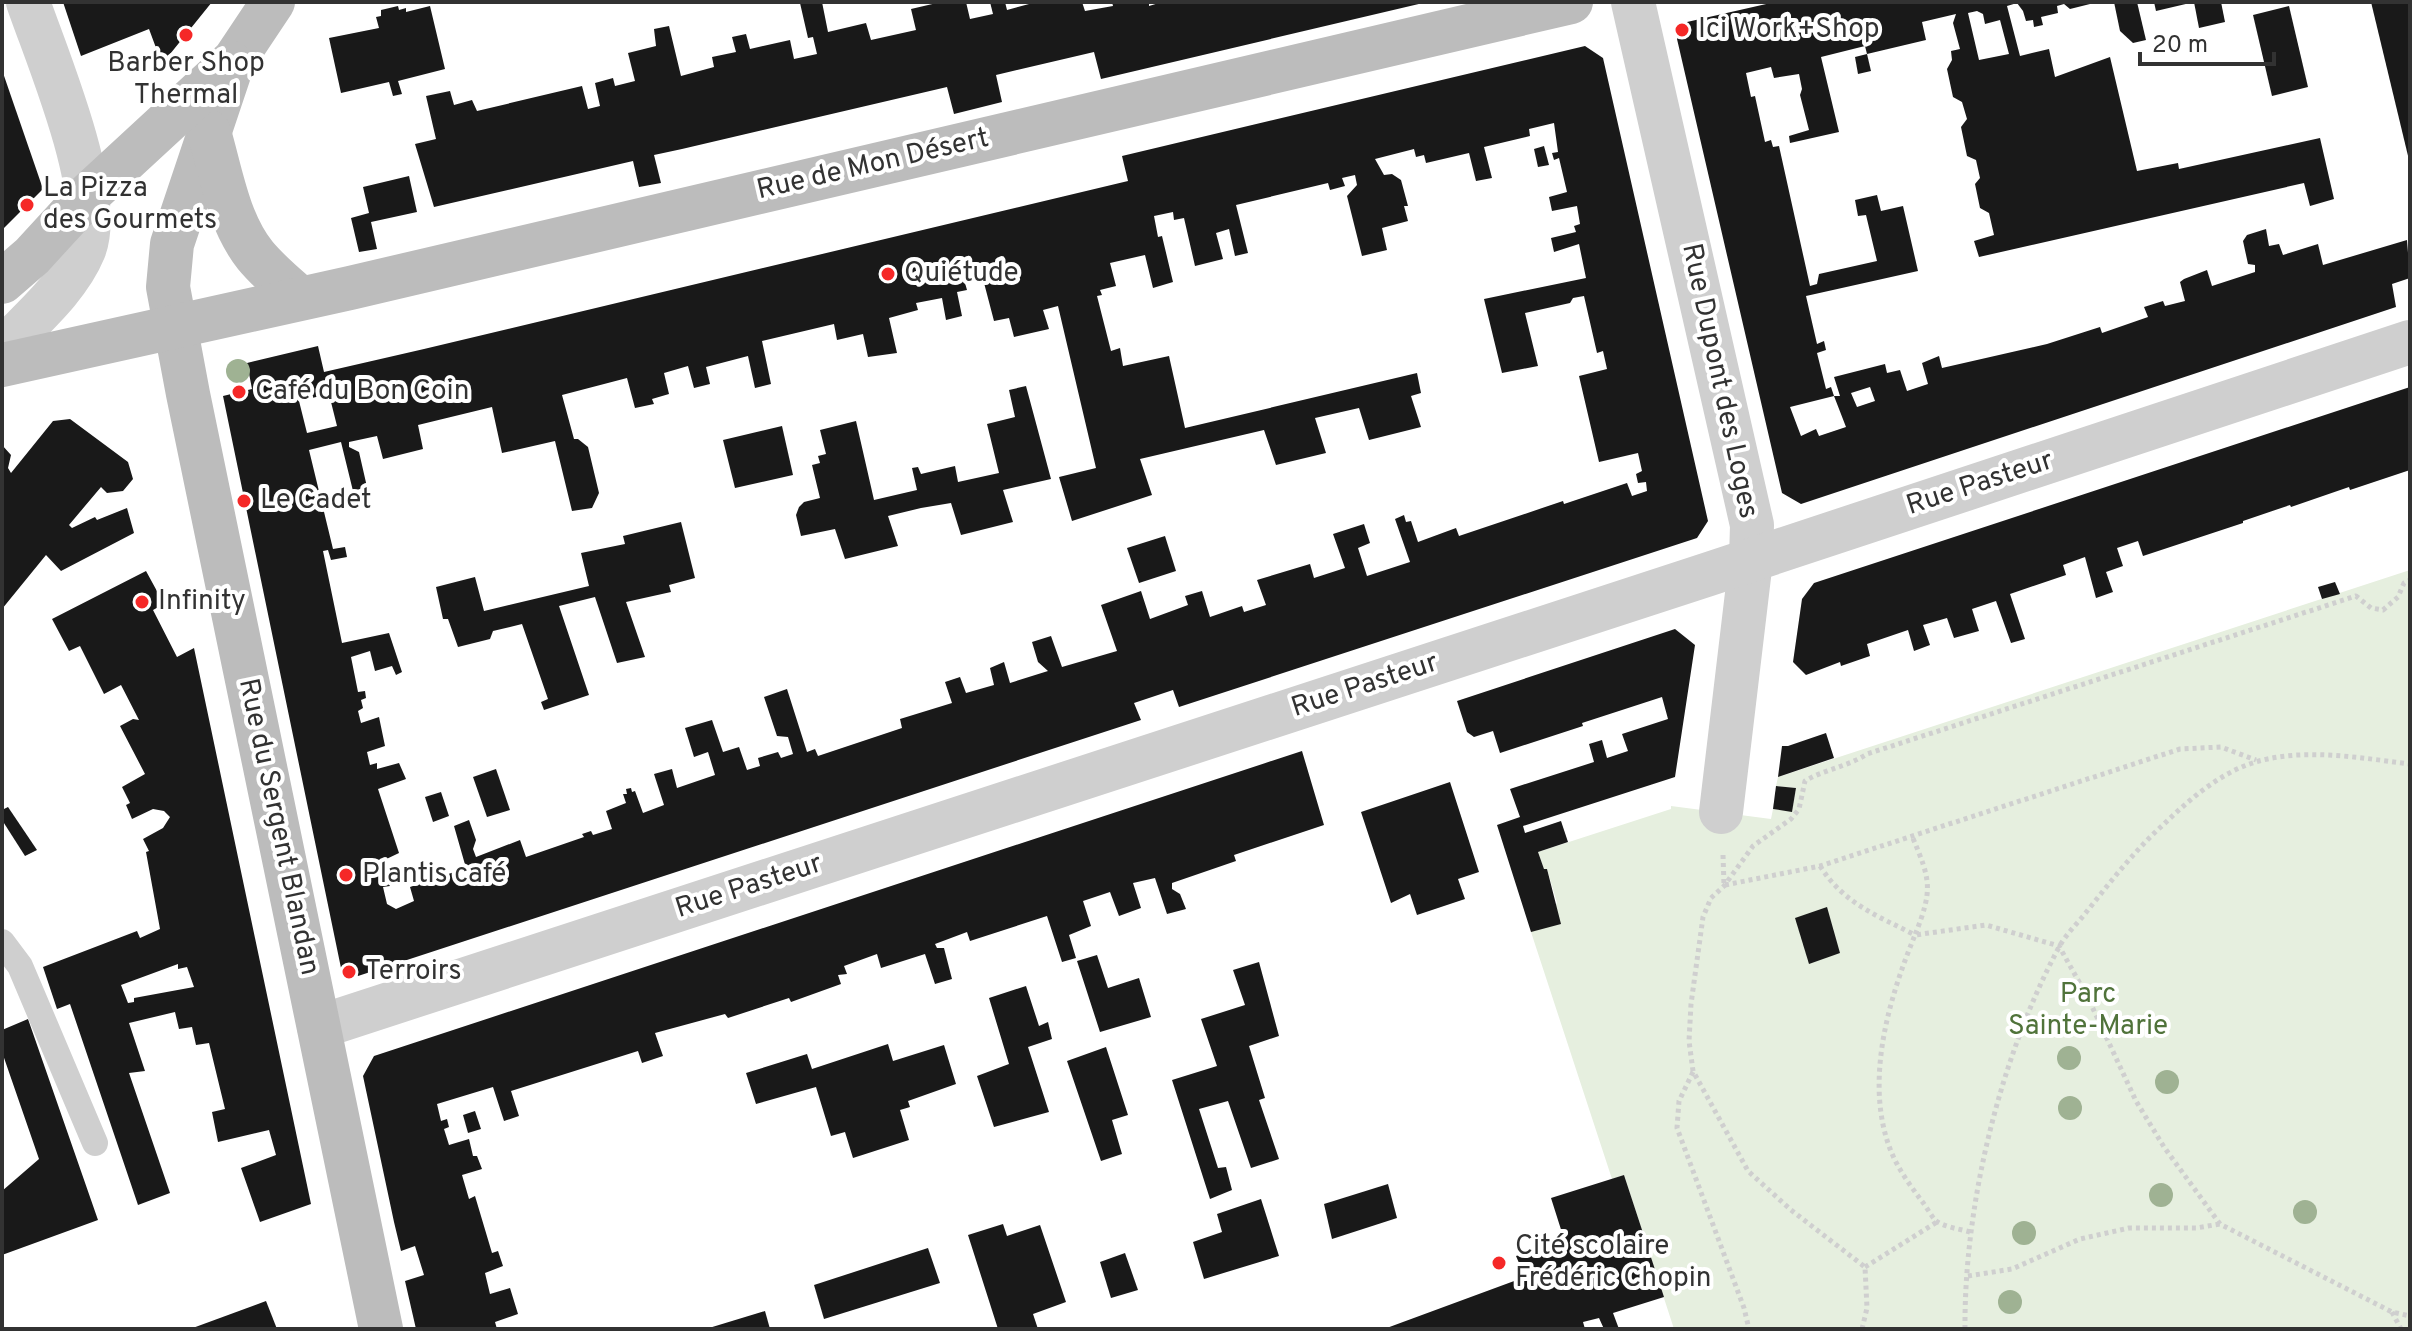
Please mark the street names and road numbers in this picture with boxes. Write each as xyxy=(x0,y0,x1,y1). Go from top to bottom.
street label: Rue de Mon Désert xyxy=(753,121,993,209)
street label: Rue Dupont des Loges xyxy=(1672,240,1766,522)
street label: Rue Pasteur xyxy=(1902,443,2058,525)
street label: Rue Pasteur xyxy=(1287,645,1443,727)
street label: Rue du Sergent Blandan xyxy=(229,675,327,979)
street label: Rue Pasteur xyxy=(671,846,827,928)

